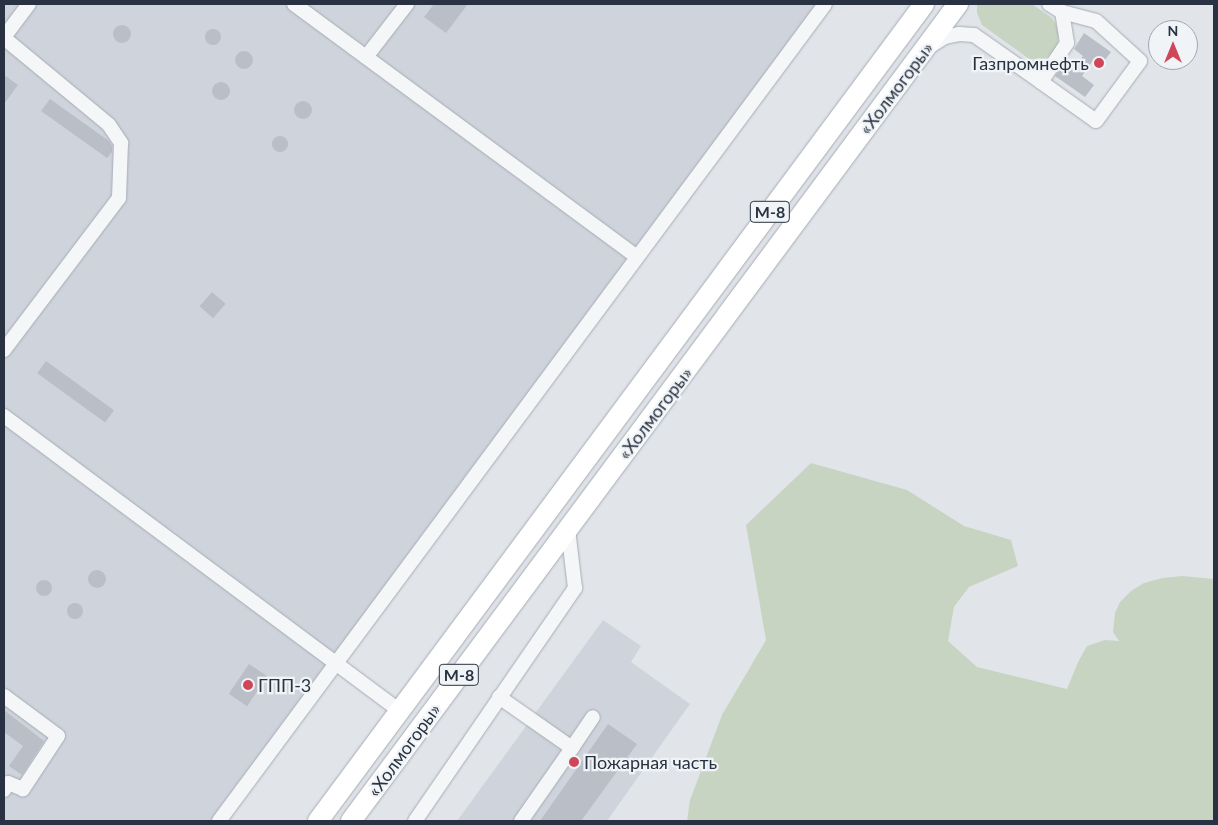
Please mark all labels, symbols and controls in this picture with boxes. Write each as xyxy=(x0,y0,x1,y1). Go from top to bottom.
north arrow xyxy=(1148,20,1198,70)
text: N xyxy=(1168,22,1178,39)
street label: «Холмогоры» xyxy=(854,38,938,138)
place label: Газпромнефть xyxy=(972,52,1089,74)
marker: Газпромнефть xyxy=(1093,57,1105,69)
road number: М-8 xyxy=(749,198,791,226)
street label: «Холмогоры» xyxy=(613,363,697,463)
road number: М-8 xyxy=(438,662,480,688)
place label: ГПП-3 xyxy=(258,674,311,696)
marker: ГПП-3 xyxy=(242,679,254,691)
street label: «Холмогоры» xyxy=(363,699,445,801)
place label: Пожарная часть xyxy=(584,751,717,773)
marker: Пожарная часть xyxy=(568,756,580,768)

